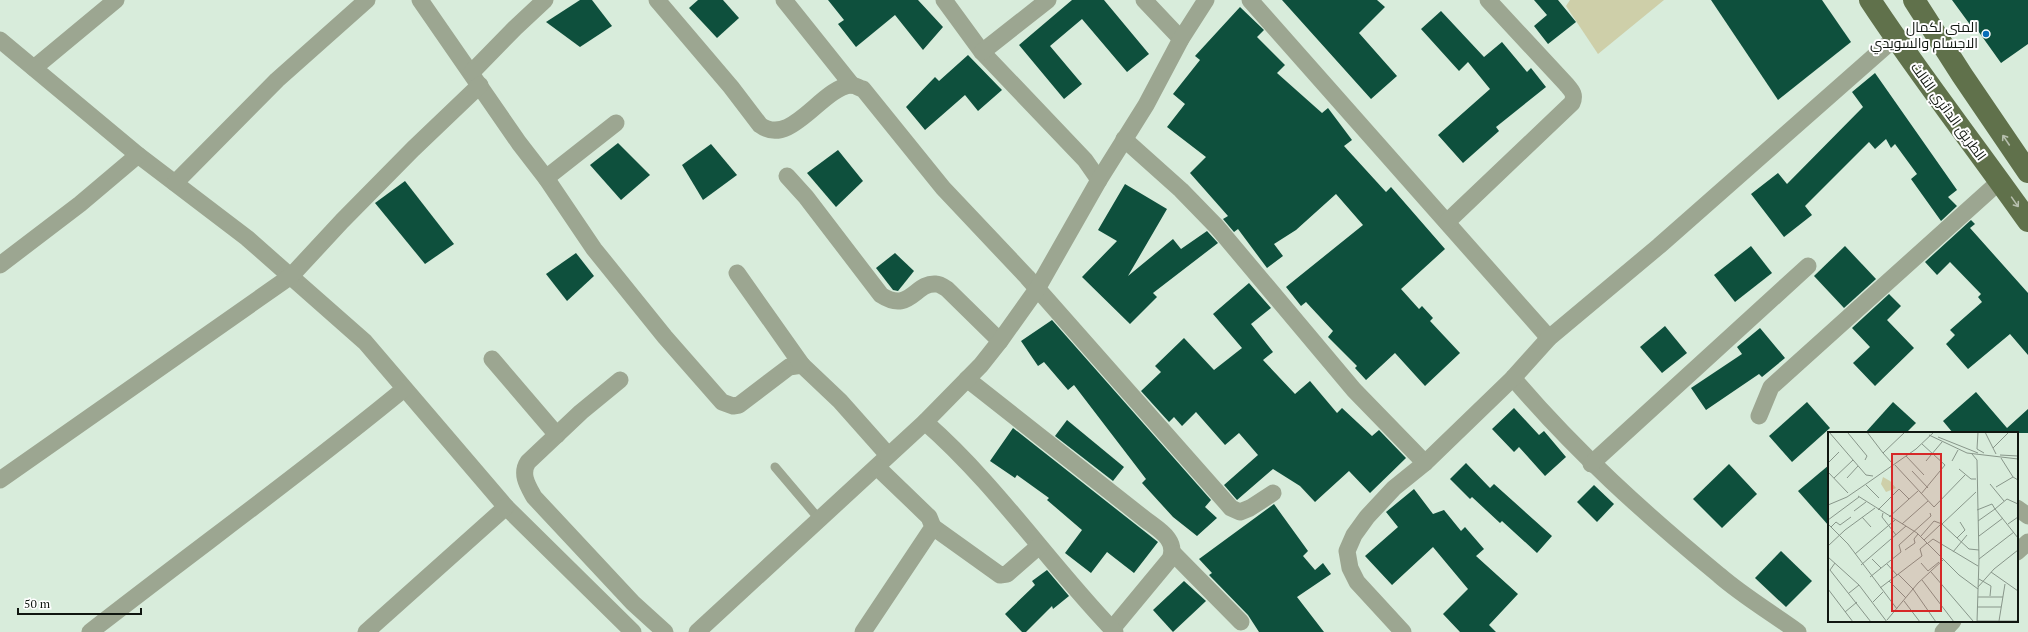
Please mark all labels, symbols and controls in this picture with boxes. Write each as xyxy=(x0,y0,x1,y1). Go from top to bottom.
place label: المنى لكمال الاجسام والسويدي xyxy=(1870,17,1978,55)
marker: المنى لكمال الاجسام والسويدي xyxy=(1981,29,1991,39)
street label: الطريق الدائري الثالث xyxy=(1905,58,1991,166)
one-way arrow xyxy=(2002,134,2010,145)
one-way arrow xyxy=(2011,197,2019,208)
inset map xyxy=(1828,432,2018,622)
scale bar xyxy=(18,590,141,616)
text: 50 m xyxy=(24,596,51,611)

